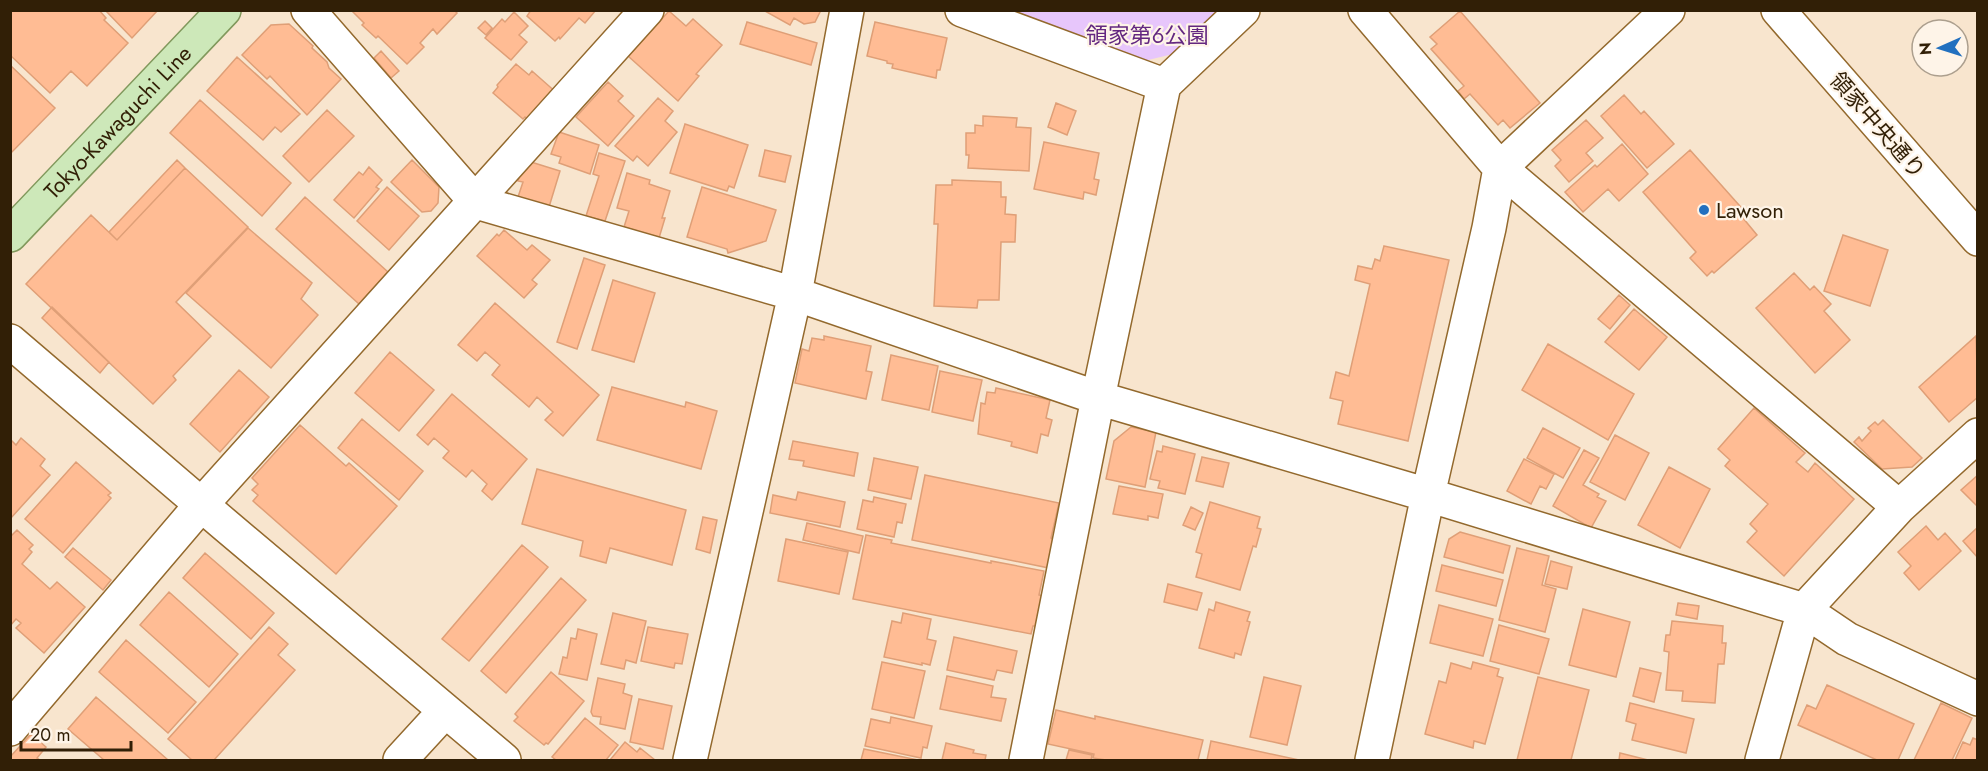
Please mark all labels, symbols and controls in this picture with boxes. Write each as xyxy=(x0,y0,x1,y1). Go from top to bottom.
north arrow xyxy=(1910,18,1970,78)
park label: 領家第6公園 xyxy=(1086,19,1208,51)
street label: Tokyo-Kawaguchi Line xyxy=(36,38,199,206)
text: N xyxy=(1914,42,1937,56)
street label: 領家中央通り xyxy=(1823,65,1933,185)
place label: Lawson xyxy=(1716,194,1784,226)
marker: Lawson xyxy=(1697,203,1711,217)
scale bar xyxy=(21,714,130,752)
text: 20 m xyxy=(30,722,70,748)

